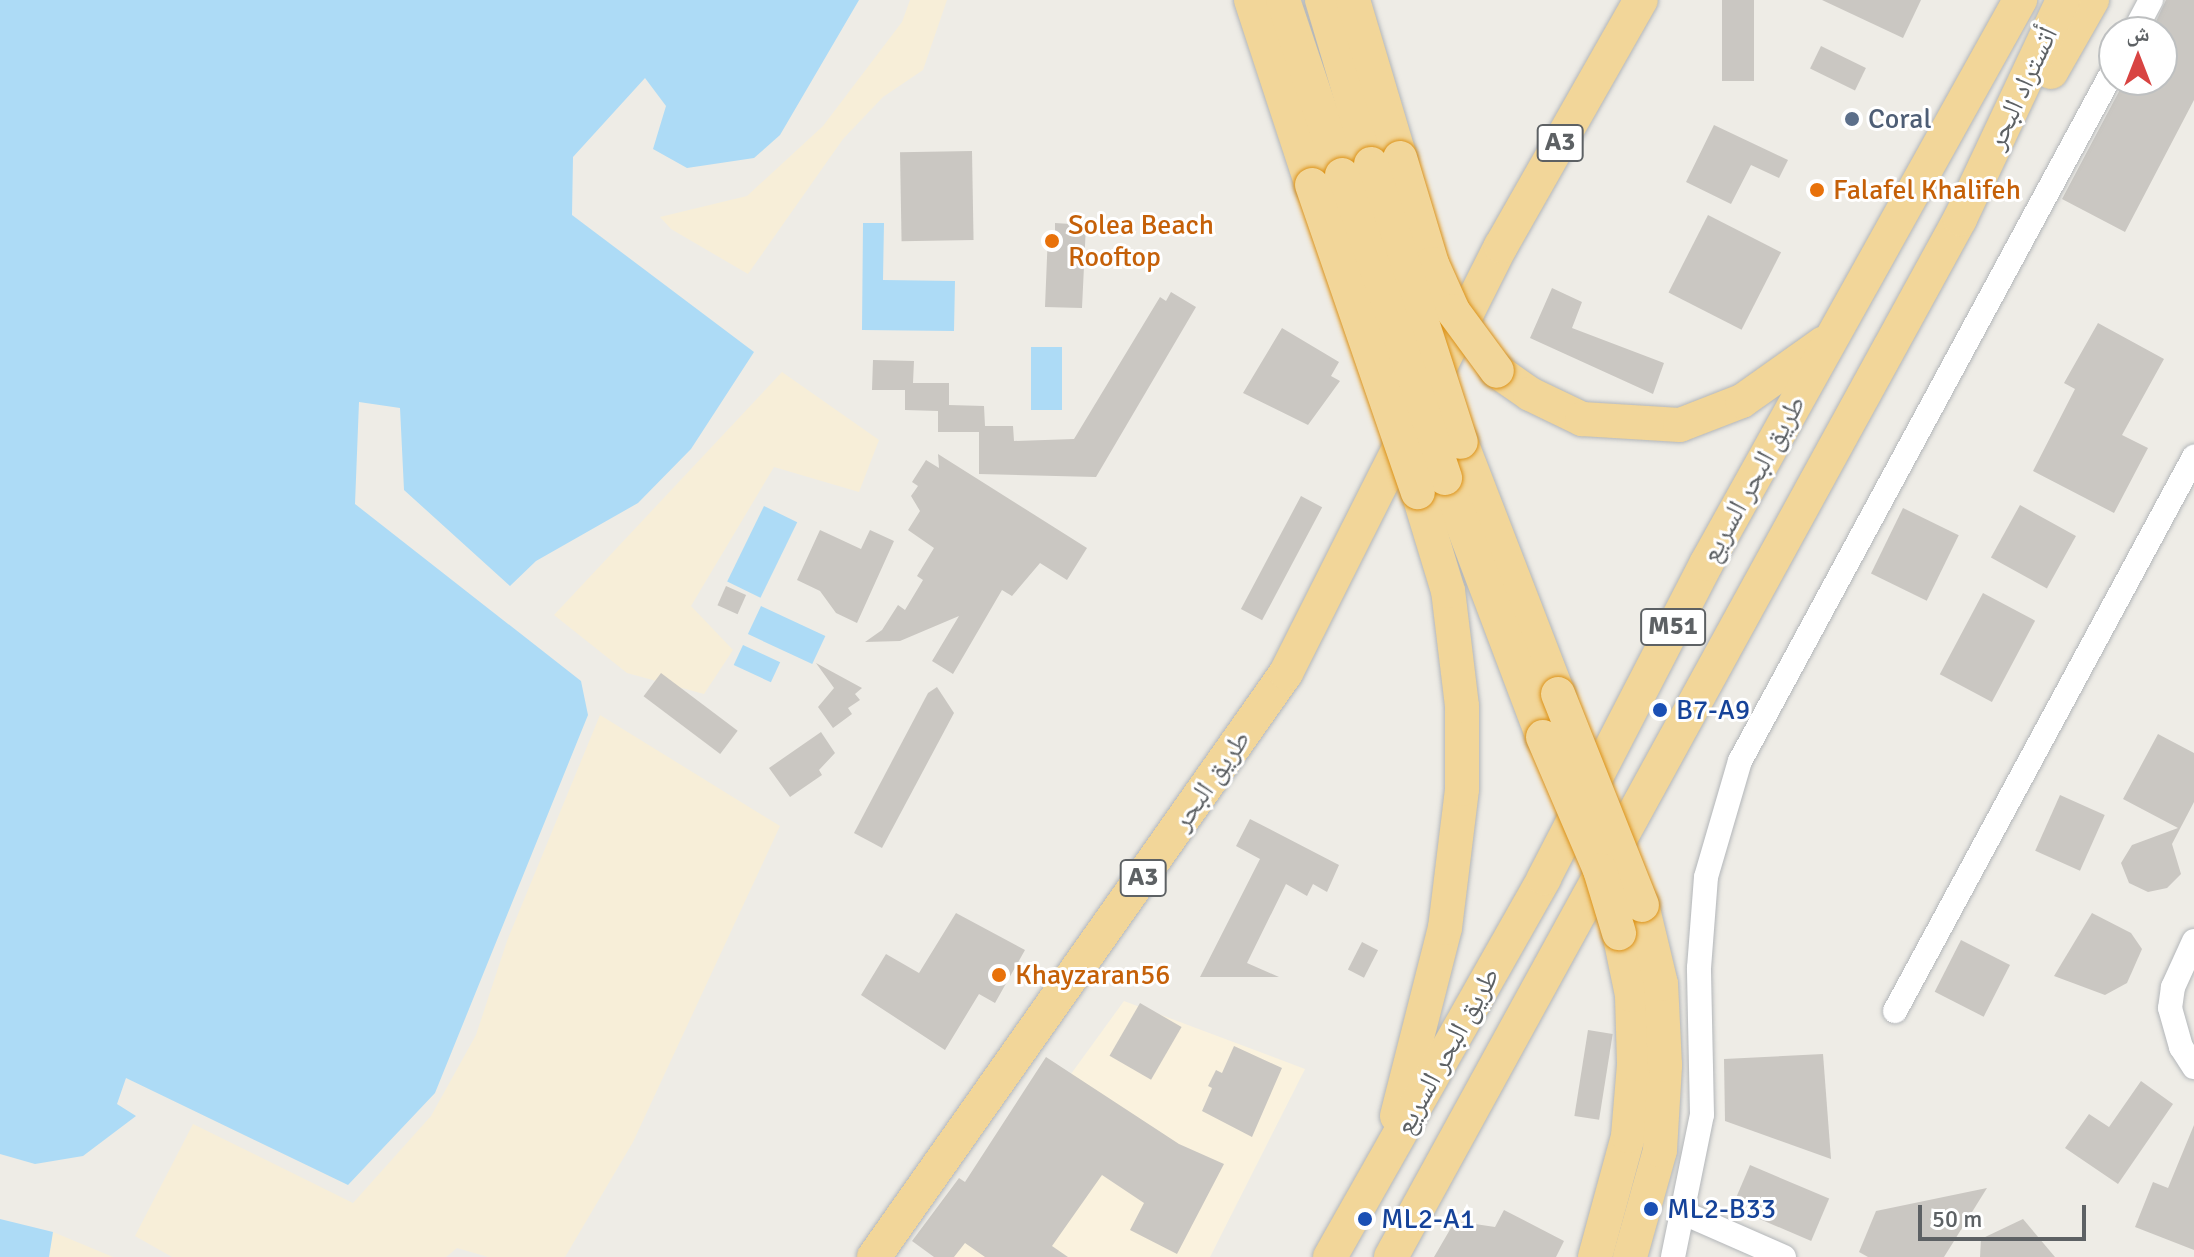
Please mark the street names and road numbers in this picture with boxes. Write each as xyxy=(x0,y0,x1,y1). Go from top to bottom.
street label: أتستراد البحر xyxy=(1979,21,2065,155)
road number: A3 xyxy=(1536,121,1584,165)
street label: طريق البحر السريع xyxy=(1693,390,1813,568)
road number: M51 xyxy=(1639,605,1707,649)
street label: طريق البحر xyxy=(1164,724,1258,836)
road number: A3 xyxy=(1119,856,1167,900)
street label: طريق البحر السريع xyxy=(1387,962,1507,1140)

